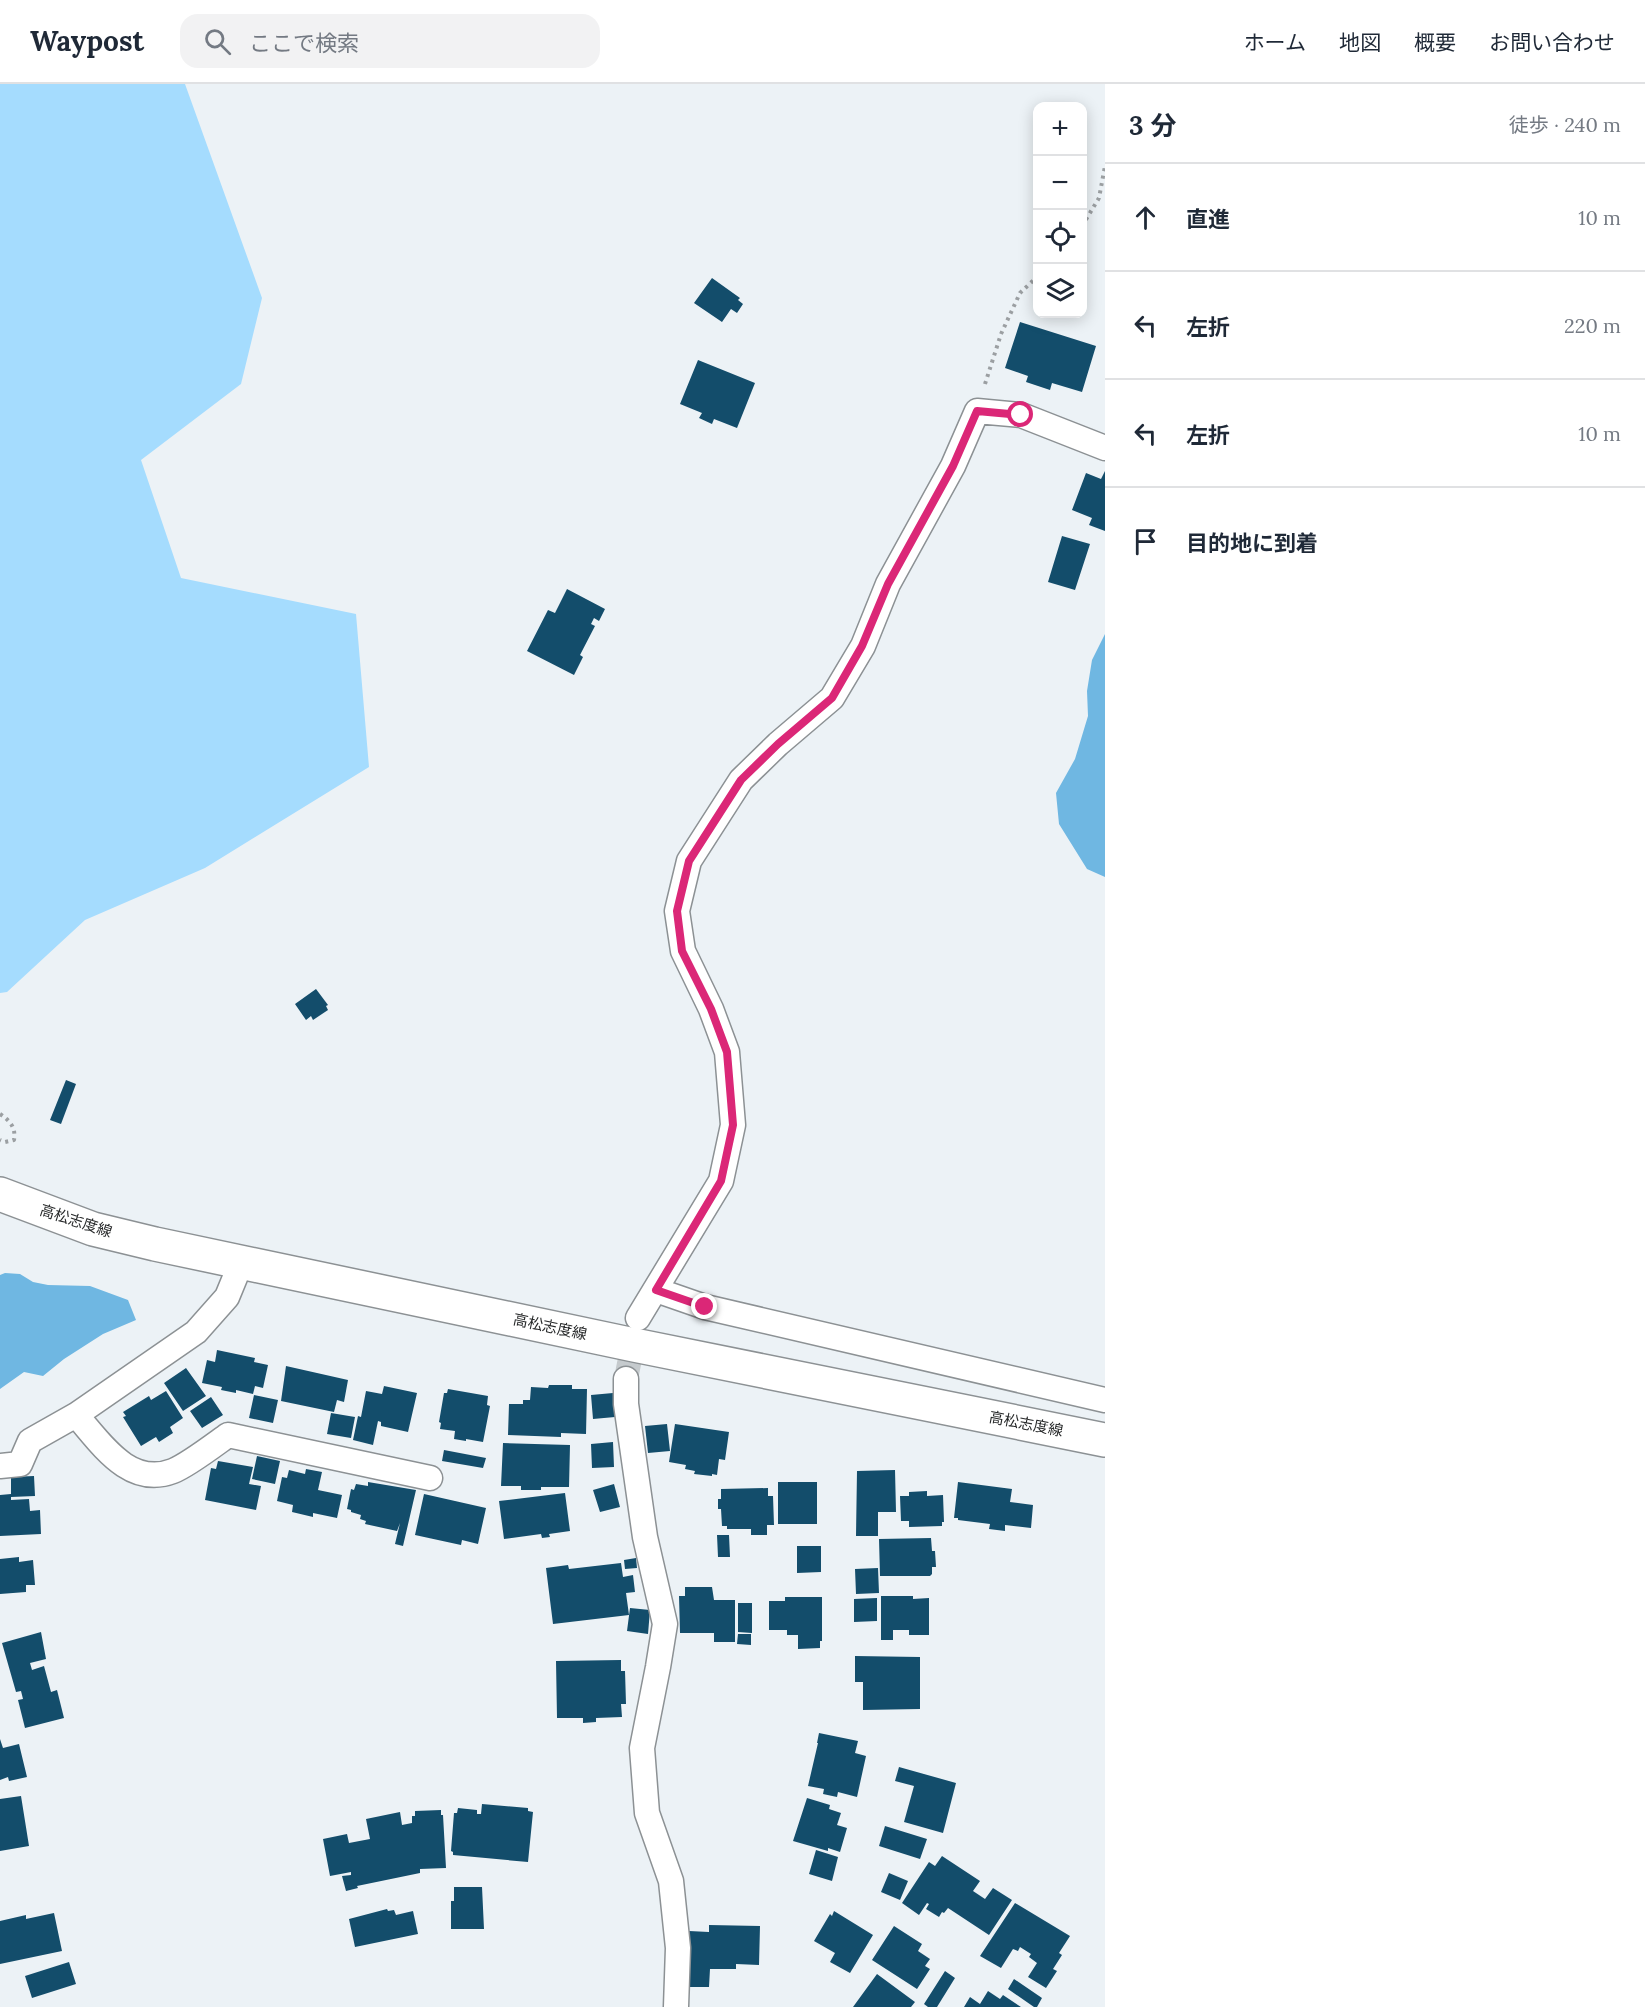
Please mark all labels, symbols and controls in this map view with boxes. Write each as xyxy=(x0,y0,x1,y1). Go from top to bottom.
search box xyxy=(180,14,600,68)
text: Waypost xyxy=(30,23,144,59)
icon: search xyxy=(201,25,234,58)
text: ここで検索 xyxy=(249,29,359,57)
text: ホーム xyxy=(1244,29,1306,56)
text: 地図 xyxy=(1339,29,1381,56)
text: 概要 xyxy=(1414,29,1456,56)
text: お問い合わせ xyxy=(1489,29,1615,56)
map controls xyxy=(1033,102,1087,318)
button: + xyxy=(1033,102,1087,156)
text: 3 分 xyxy=(1129,109,1176,142)
text: 徒歩 · 240 m xyxy=(1509,112,1621,137)
button: − xyxy=(1033,156,1087,210)
icon: ahead xyxy=(1129,201,1162,234)
text: 直進 xyxy=(1186,205,1230,233)
text: 10 m xyxy=(1578,205,1621,230)
button: locate xyxy=(1033,210,1087,264)
button: layers xyxy=(1033,264,1087,318)
icon: left xyxy=(1129,309,1162,342)
text: 左折 xyxy=(1186,313,1230,341)
text: 220 m xyxy=(1564,313,1621,338)
route start xyxy=(1007,401,1033,427)
icon: left xyxy=(1129,417,1162,450)
text: 左折 xyxy=(1186,421,1230,449)
text: 10 m xyxy=(1578,421,1621,446)
icon: arrive xyxy=(1129,525,1162,558)
text: 目的地に到着 xyxy=(1186,529,1318,557)
street label: 高松志度線 xyxy=(38,1200,115,1241)
route end xyxy=(691,1293,717,1319)
street label: 高松志度線 xyxy=(511,1309,589,1344)
street label: 高松志度線 xyxy=(987,1407,1065,1440)

